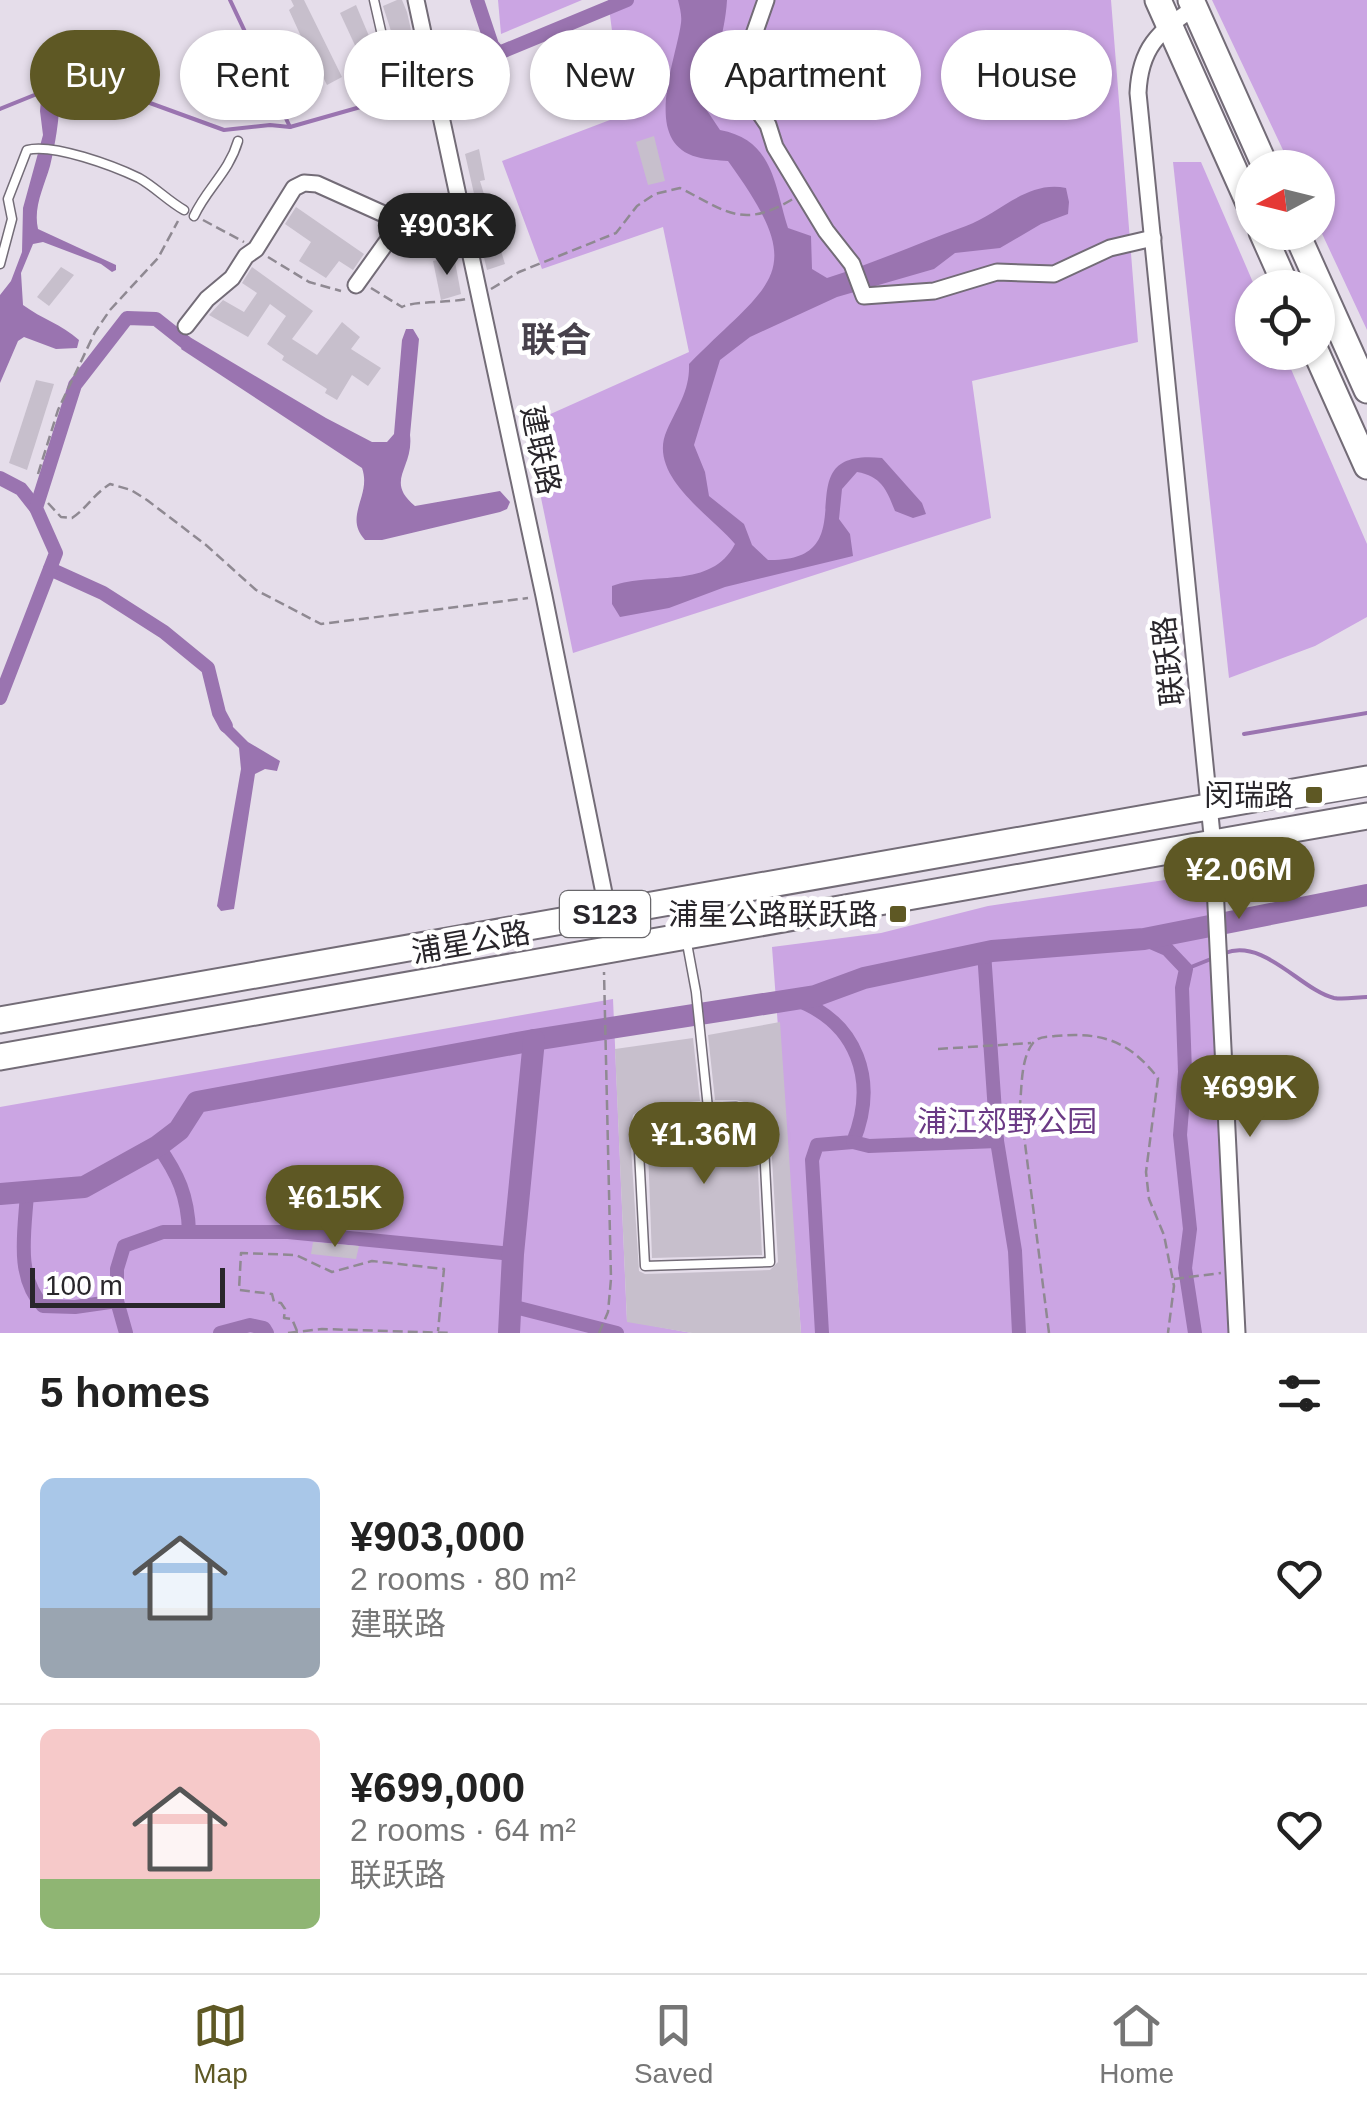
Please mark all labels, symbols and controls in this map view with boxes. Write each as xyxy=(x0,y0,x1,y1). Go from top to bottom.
chip: Buy xyxy=(30,30,160,120)
chip: Rent xyxy=(180,30,324,120)
chip: Filters xyxy=(344,30,510,120)
chip: New xyxy=(530,30,670,120)
chip: Apartment xyxy=(690,30,921,120)
chip: House xyxy=(941,30,1112,120)
north arrow xyxy=(1235,150,1335,250)
map controls xyxy=(1235,150,1335,370)
pin: ¥903K xyxy=(377,193,517,278)
text: ¥903K xyxy=(400,207,494,243)
button: locate xyxy=(1235,270,1335,370)
district label: 联合 xyxy=(521,320,591,359)
street label: 建联路 xyxy=(516,403,566,497)
street label: 联跃路 xyxy=(1147,615,1189,707)
place label: 闵瑞路 xyxy=(1204,779,1294,812)
marker: 闵瑞路 xyxy=(1303,784,1325,806)
pin: ¥2.06M xyxy=(1158,837,1320,922)
text: ¥2.06M xyxy=(1186,851,1292,887)
road number: S123 xyxy=(560,891,650,937)
place label: 浦星公路联跃路 xyxy=(668,898,878,931)
marker: 浦星公路联跃路 xyxy=(887,903,909,925)
street label: 浦星公路 xyxy=(409,915,533,969)
pin: ¥699K xyxy=(1180,1055,1320,1140)
text: ¥699K xyxy=(1203,1069,1297,1105)
pin: ¥1.36M xyxy=(623,1102,785,1187)
park label: 浦江郊野公园 xyxy=(917,1105,1097,1138)
text: ¥1.36M xyxy=(651,1116,757,1152)
pin: ¥615K xyxy=(265,1165,405,1250)
text: ¥615K xyxy=(288,1179,382,1215)
scale bar xyxy=(30,1263,225,1308)
text: 100 m xyxy=(45,1270,123,1301)
icon: filters xyxy=(1272,1366,1327,1421)
text: 5 homes xyxy=(40,1369,210,1416)
text: ¥903,000 xyxy=(350,1513,525,1560)
icon: home xyxy=(120,1518,240,1638)
icon: heart xyxy=(1272,1551,1327,1606)
text: 2 rooms · 80 m² xyxy=(350,1561,576,1597)
text: 建联路 xyxy=(350,1606,446,1642)
text: ¥699,000 xyxy=(350,1764,525,1811)
icon: home xyxy=(120,1769,240,1889)
icon: heart xyxy=(1272,1802,1327,1857)
text: 2 rooms · 64 m² xyxy=(350,1812,576,1848)
text: 联跃路 xyxy=(350,1857,446,1893)
tab: Map xyxy=(193,1998,248,2090)
tab: Saved xyxy=(634,1998,713,2090)
tab: Home xyxy=(1099,1998,1174,2090)

